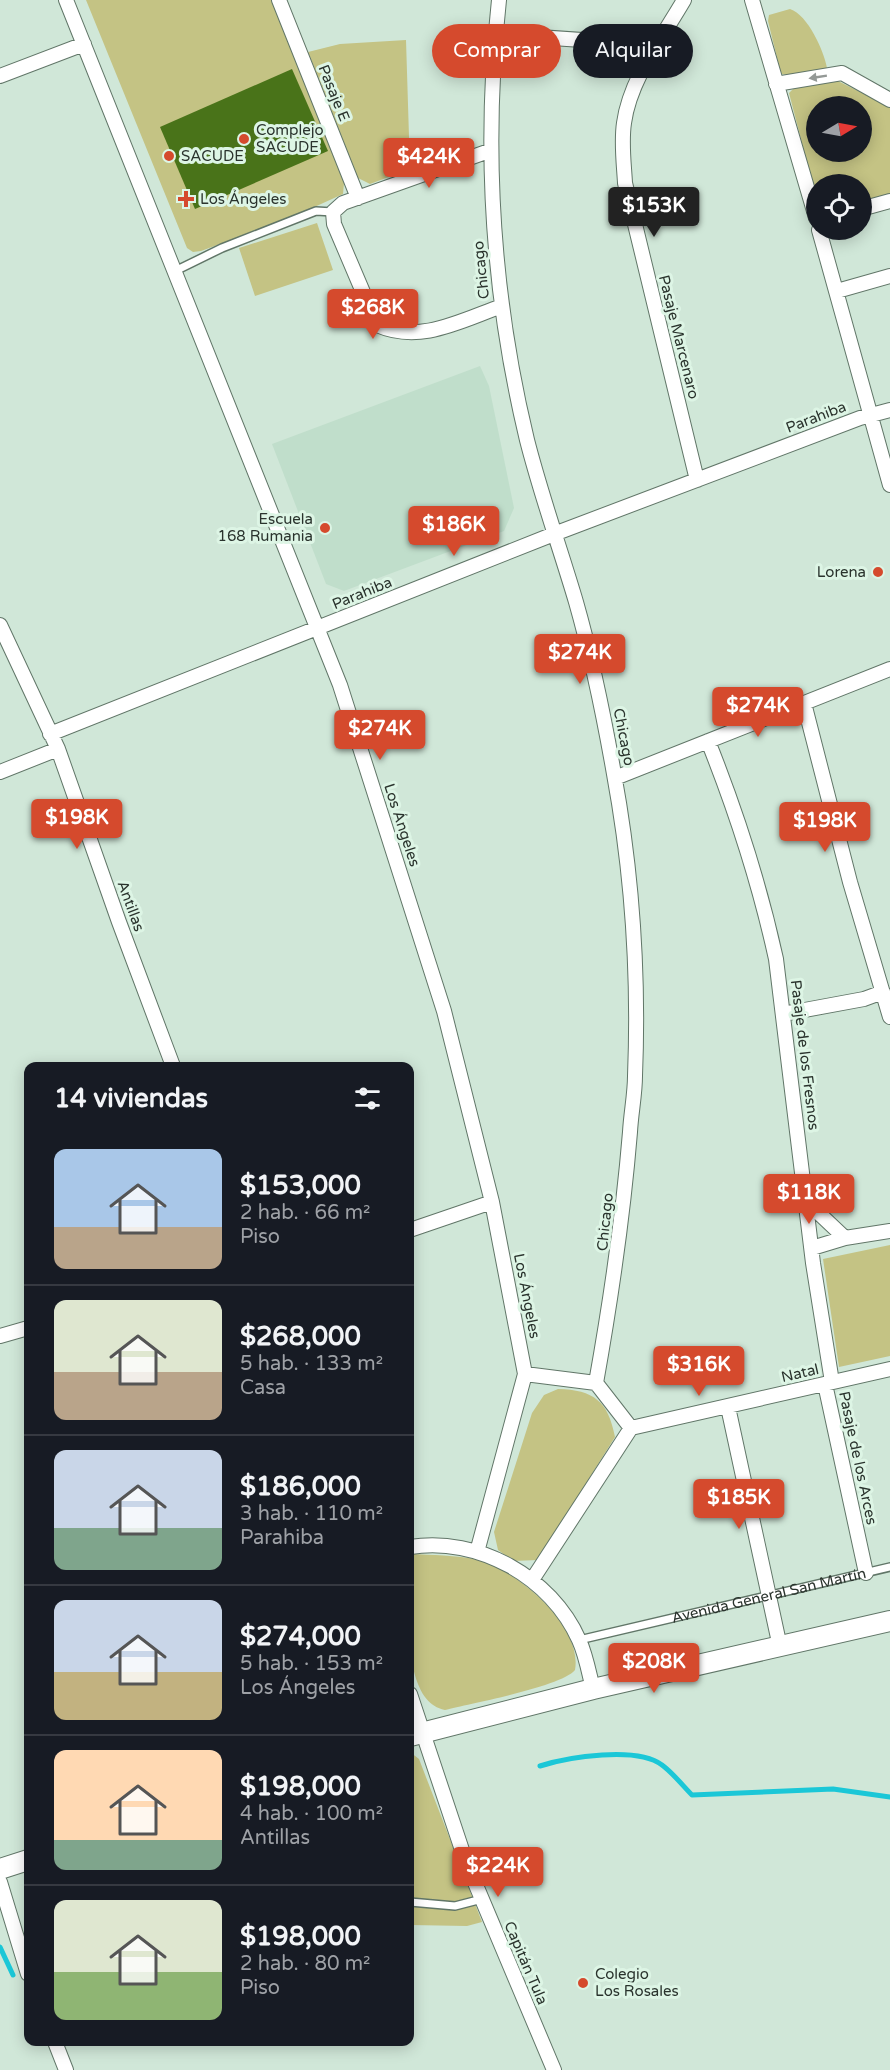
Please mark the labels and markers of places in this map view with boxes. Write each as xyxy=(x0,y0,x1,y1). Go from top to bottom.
place label: Complejo SACUDE xyxy=(256,121,324,156)
marker: Complejo SACUDE xyxy=(237,132,251,146)
pin: $424K xyxy=(387,138,471,189)
place label: SACUDE xyxy=(181,147,244,165)
marker: SACUDE xyxy=(162,149,176,163)
pin: $153K xyxy=(612,187,696,238)
marker: Los Ángeles xyxy=(177,190,195,208)
place label: Los Ángeles xyxy=(200,190,286,208)
pin: $268K xyxy=(331,289,415,340)
pin: $186K xyxy=(412,506,496,557)
place label: Escuela 168 Rumania xyxy=(218,510,313,545)
marker: Escuela 168 Rumania xyxy=(318,521,332,535)
place label: Lorena xyxy=(817,563,866,581)
marker: Lorena xyxy=(871,565,885,579)
pin: $274K xyxy=(538,634,622,685)
pin: $274K xyxy=(716,687,800,738)
pin: $274K xyxy=(338,710,422,761)
pin: $198K xyxy=(35,799,119,850)
pin: $198K xyxy=(783,802,867,853)
pin: $118K xyxy=(767,1174,851,1225)
pin: $316K xyxy=(657,1346,741,1397)
pin: $185K xyxy=(697,1479,781,1530)
pin: $208K xyxy=(612,1643,696,1694)
pin: $224K xyxy=(456,1847,540,1898)
place label: Colegio Los Rosales xyxy=(595,1965,679,2000)
marker: Colegio Los Rosales xyxy=(576,1976,590,1990)

